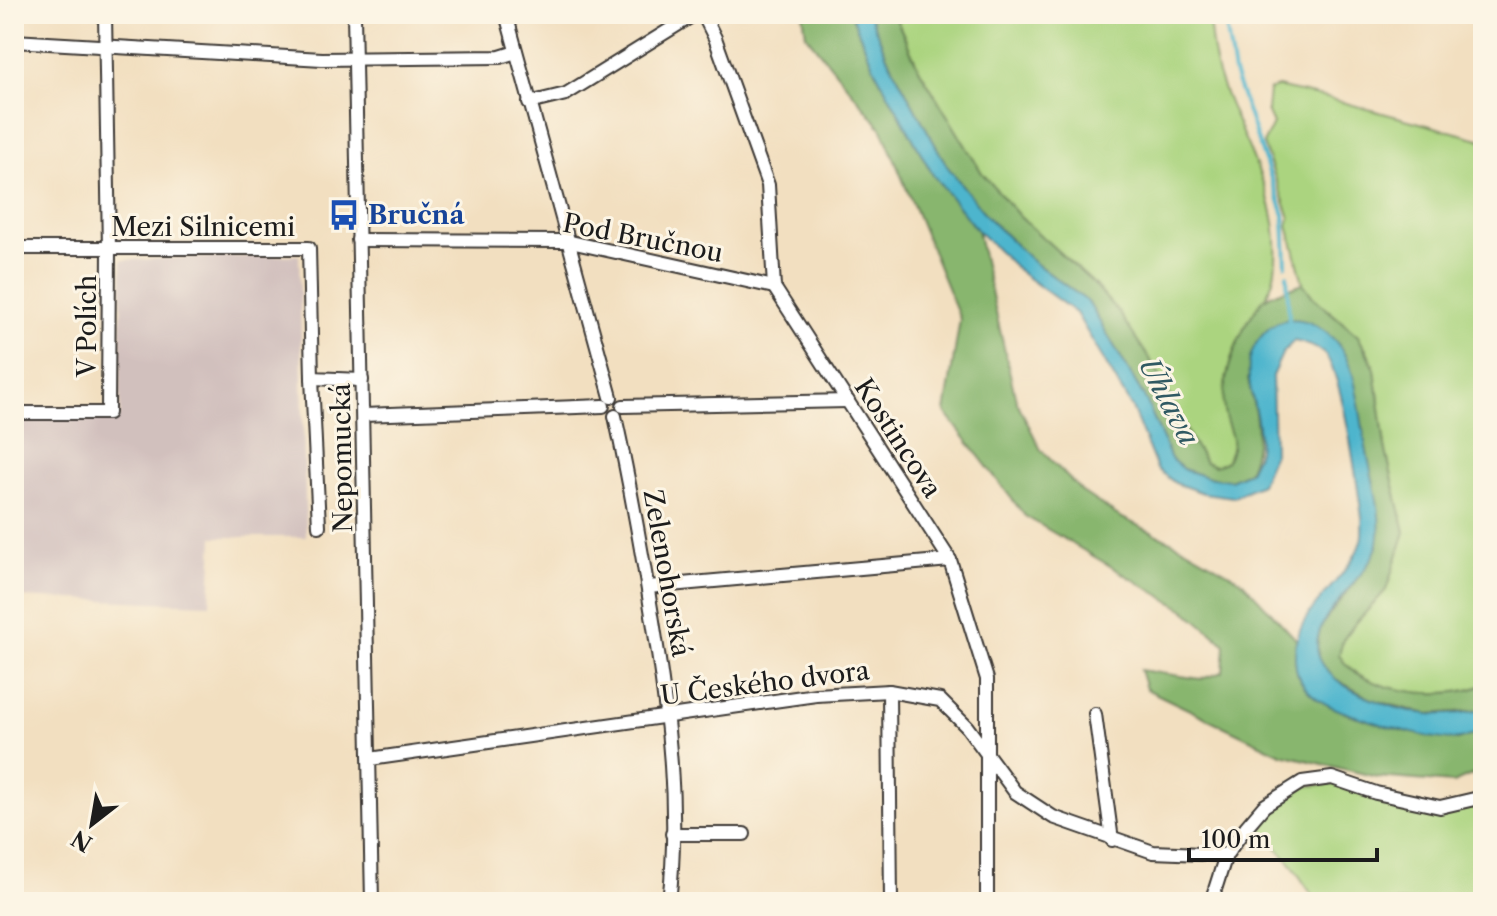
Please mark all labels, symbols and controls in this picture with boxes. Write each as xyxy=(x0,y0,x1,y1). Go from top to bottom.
bus stop icon: Bručná xyxy=(327,198,361,232)
place label: Bručná xyxy=(368,199,465,231)
street label: Pod Bručnou xyxy=(560,207,726,269)
street label: Mezi Silnicemi xyxy=(111,211,295,243)
street label: V Polích xyxy=(71,275,103,378)
water label: Úhlava xyxy=(1132,351,1206,451)
street label: Kostincova xyxy=(848,372,949,504)
street label: Nepomucká xyxy=(325,383,359,533)
street label: Zelenohorská xyxy=(637,487,698,659)
street label: U Českého dvora xyxy=(659,653,871,712)
north arrow xyxy=(52,784,132,864)
scale bar xyxy=(1189,812,1377,862)
text: N xyxy=(67,824,97,857)
text: 100 m xyxy=(1201,825,1270,854)

